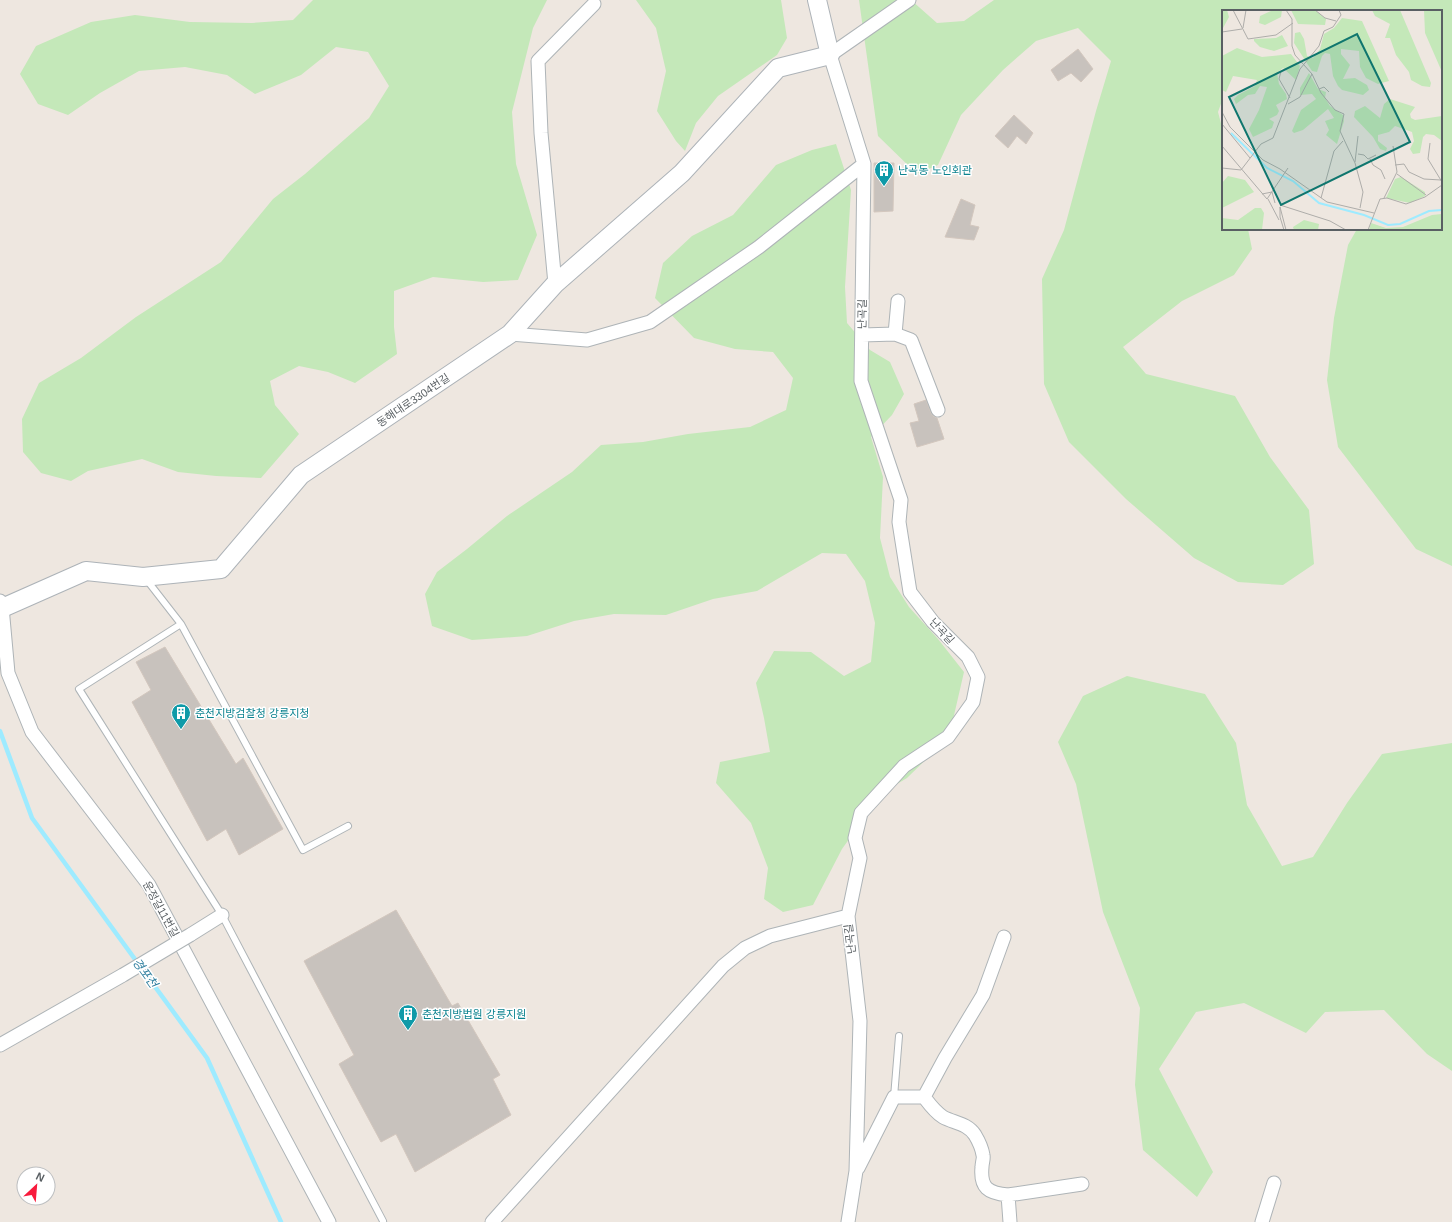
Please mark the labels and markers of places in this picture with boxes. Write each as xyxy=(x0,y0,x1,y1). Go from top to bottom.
building icon: 난곡동 노인회관 xyxy=(873,159,895,187)
place label: 난곡동 노인회관 xyxy=(898,164,972,176)
building icon: 춘천지방검찰청 강릉지청 xyxy=(170,702,192,730)
place label: 춘천지방검찰청 강릉지청 xyxy=(195,707,309,719)
building icon: 춘천지방법원 강릉지원 xyxy=(397,1003,419,1031)
place label: 춘천지방법원 강릉지원 xyxy=(422,1008,526,1020)

